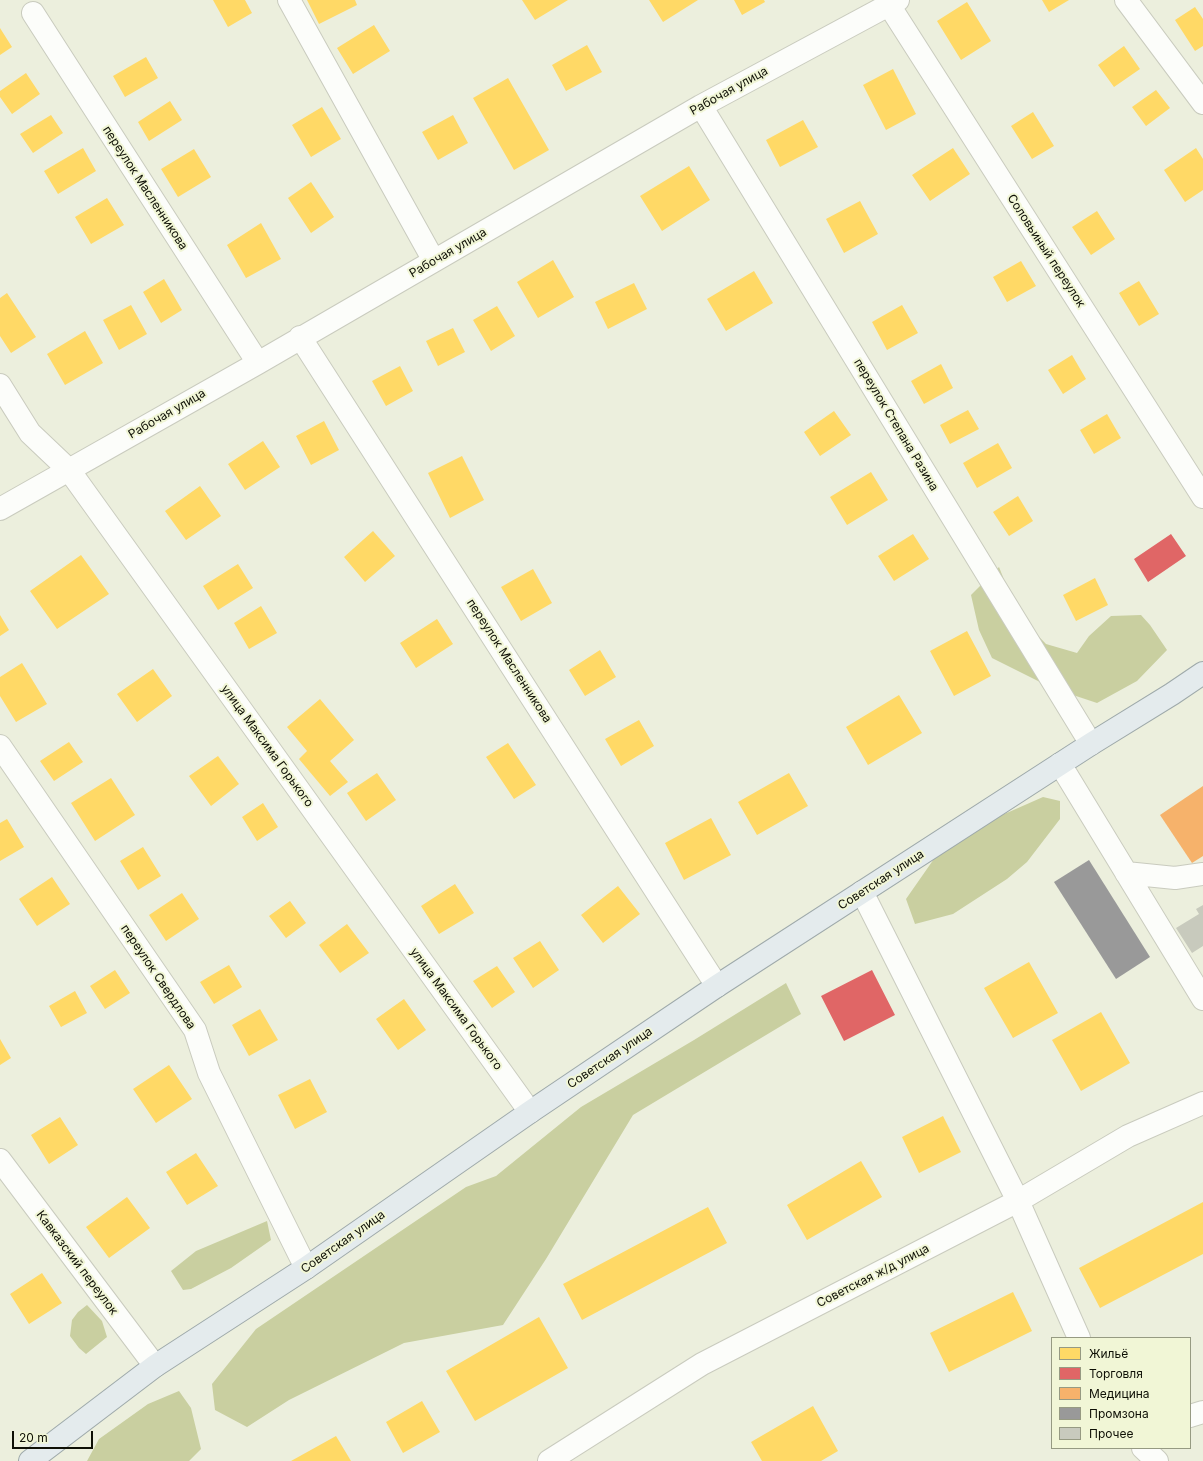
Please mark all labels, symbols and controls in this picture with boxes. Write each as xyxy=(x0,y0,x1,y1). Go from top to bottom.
street label: Рабочая улица xyxy=(688,64,770,118)
street label: переулок Масленникова xyxy=(100,123,190,253)
street label: Соловьиный переулок xyxy=(1004,192,1088,310)
street label: Рабочая улица xyxy=(407,225,489,281)
street label: переулок Степана Разина xyxy=(851,356,941,494)
street label: Рабочая улица xyxy=(126,386,208,442)
street label: переулок Масленникова xyxy=(464,596,554,726)
street label: улица Максима Горького xyxy=(218,682,316,810)
street label: Советская улица xyxy=(835,847,927,913)
street label: переулок Свердлова xyxy=(118,922,198,1032)
street label: улица Максима Горького xyxy=(407,945,505,1073)
street label: Советская улица xyxy=(565,1024,655,1092)
street label: Кавказский переулок xyxy=(33,1208,121,1318)
street label: Советская улица xyxy=(298,1208,388,1276)
street label: Советская ж/д улица xyxy=(814,1241,932,1311)
legend xyxy=(1051,1337,1191,1449)
text: Жильё xyxy=(1089,1346,1128,1361)
text: Торговля xyxy=(1089,1366,1143,1381)
text: Медицина xyxy=(1089,1386,1150,1401)
text: Промзона xyxy=(1089,1406,1149,1421)
scale bar xyxy=(14,1423,95,1449)
text: Прочее xyxy=(1089,1426,1134,1441)
text: 20 m xyxy=(19,1430,48,1445)

